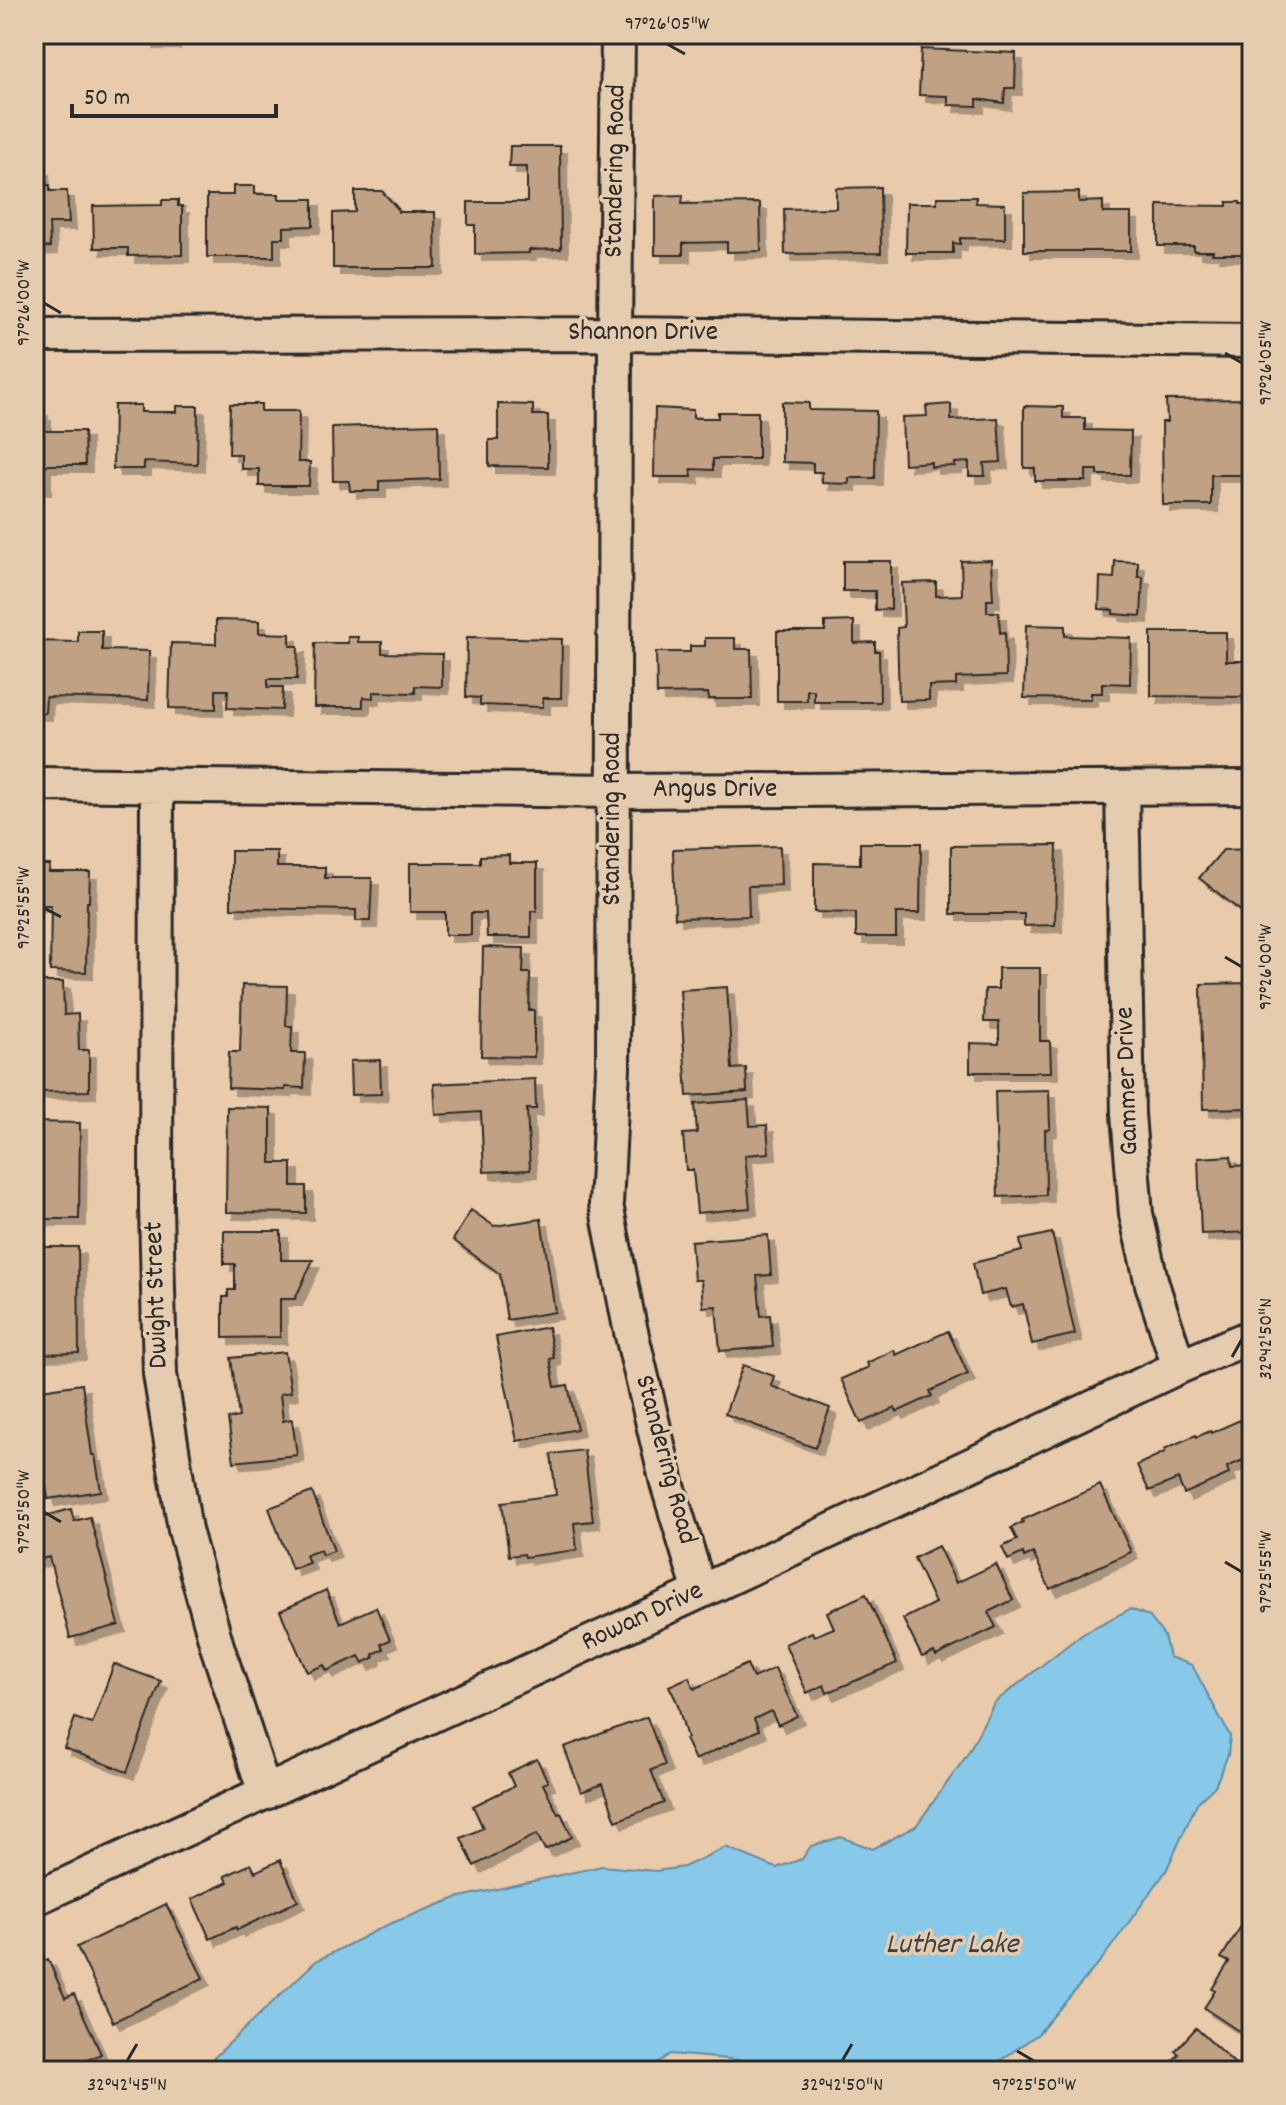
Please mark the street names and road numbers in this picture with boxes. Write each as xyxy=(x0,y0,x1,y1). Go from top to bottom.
street label: Standering Road xyxy=(595,84,639,258)
street label: Shannon Drive xyxy=(568,314,718,354)
street label: Standering Road xyxy=(594,732,634,906)
street label: Angus Drive xyxy=(653,771,777,811)
street label: Gammer Drive xyxy=(1106,1006,1152,1156)
street label: Dwight Street xyxy=(135,1221,181,1369)
street label: Standering Road xyxy=(622,1371,706,1549)
street label: Rowan Drive xyxy=(575,1572,711,1664)

